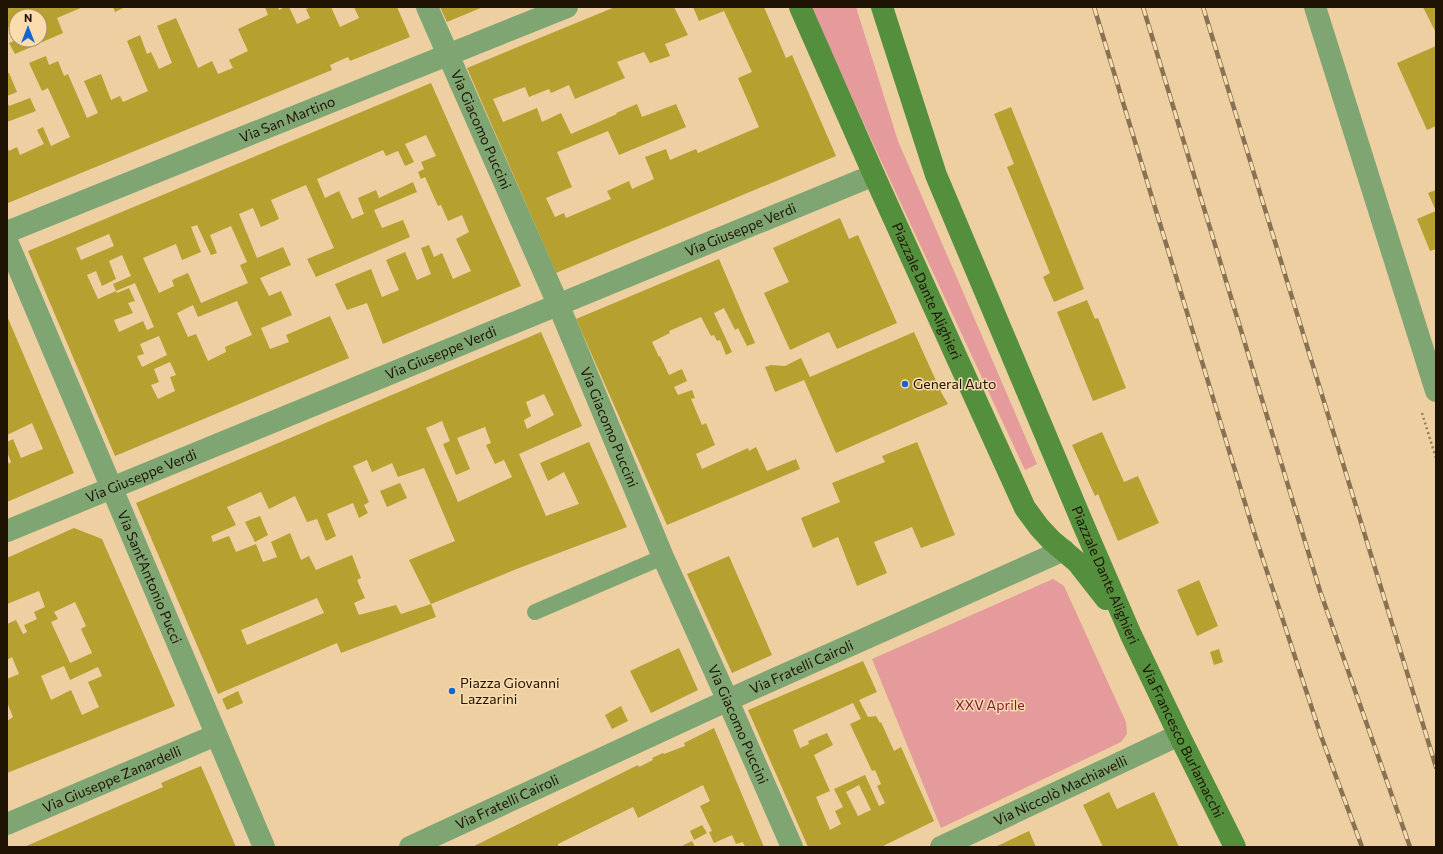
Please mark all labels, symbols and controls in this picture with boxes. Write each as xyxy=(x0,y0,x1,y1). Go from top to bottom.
north arrow xyxy=(8,8,48,48)
text: N xyxy=(24,11,32,24)
street label: Via Giacomo Puccini xyxy=(448,67,515,192)
street label: Via San Martino xyxy=(237,92,337,146)
street label: Via Giuseppe Verdi xyxy=(682,199,798,260)
street label: Piazzale Dante Alighieri xyxy=(889,220,966,362)
street label: Via Giuseppe Verdi xyxy=(383,322,499,383)
street label: Via Giacomo Puccini xyxy=(577,364,642,490)
place label: General Auto xyxy=(913,375,996,392)
marker: General Auto xyxy=(900,379,910,389)
street label: Via Giuseppe Verdi xyxy=(83,445,199,506)
street label: Piazzale Dante Alighieri xyxy=(1068,503,1143,647)
street label: Via Sant'Antonio Pucci xyxy=(114,508,186,646)
street label: Via Fratelli Cairoli xyxy=(747,636,856,697)
street label: Via Francesco Burlamacchi xyxy=(1138,661,1228,820)
street label: Via Giacomo Puccini xyxy=(705,662,772,787)
place label: Piazza Giovanni Lazzarini xyxy=(460,674,560,707)
marker: Piazza Giovanni Lazzarini xyxy=(447,686,457,696)
park label: XXV Aprile xyxy=(955,696,1025,713)
street label: Via Giuseppe Zanardelli xyxy=(40,742,184,816)
street label: Via Niccolò Machiavelli xyxy=(991,752,1130,829)
street label: Via Fratelli Cairoli xyxy=(453,771,561,833)

